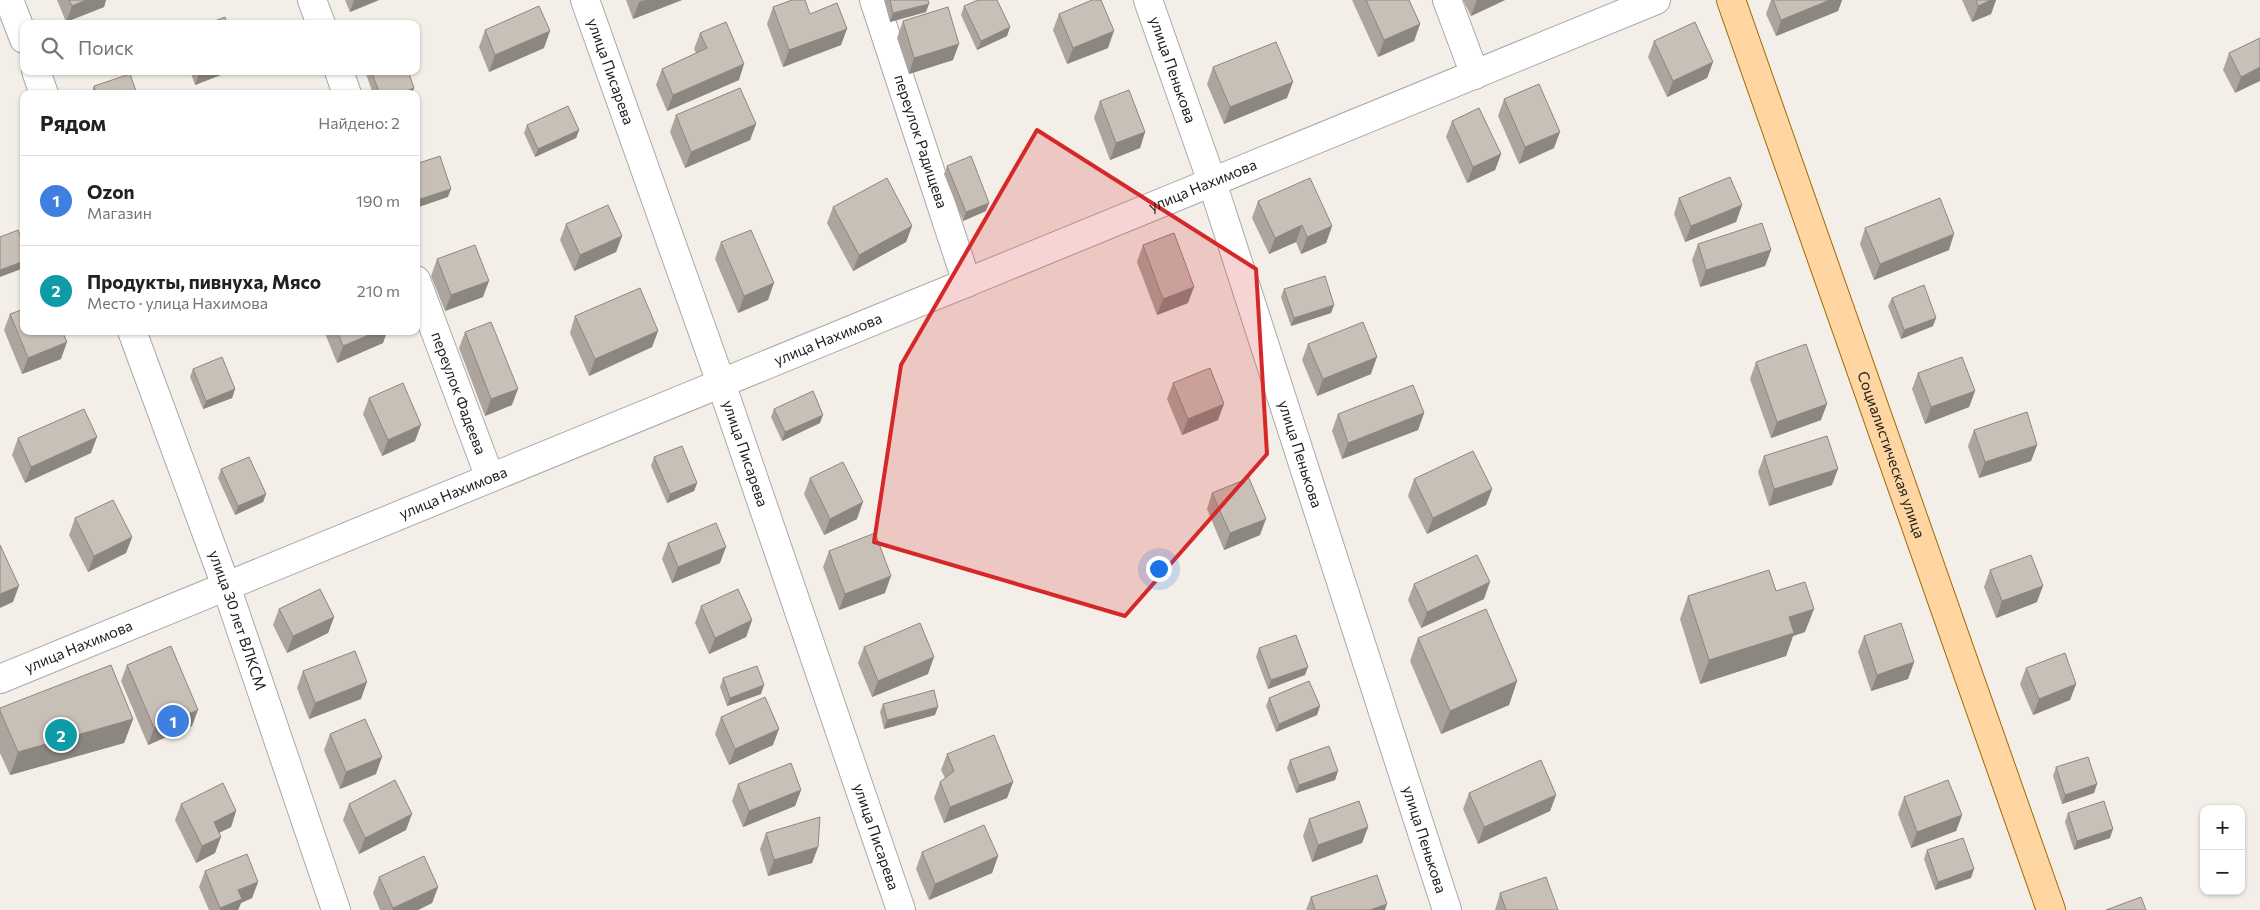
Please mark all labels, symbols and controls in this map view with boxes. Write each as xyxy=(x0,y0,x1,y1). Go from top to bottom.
street label: улица Пенькова xyxy=(1146,14,1201,125)
street label: улица Писарева xyxy=(584,16,638,127)
search box xyxy=(20,20,420,75)
icon: search xyxy=(38,34,66,62)
text: Поиск xyxy=(78,36,134,59)
street label: переулок Радищева xyxy=(891,72,952,210)
text: Рядом xyxy=(40,110,106,135)
text: Найдено: 2 xyxy=(318,113,400,132)
street label: улица Нахимова xyxy=(1146,155,1259,215)
text: Ozon xyxy=(87,180,135,203)
text: 1 xyxy=(52,191,60,210)
text: 190 m xyxy=(356,191,400,210)
text: Магазин xyxy=(87,203,152,222)
text: Продукты, пивнуха, Мясо xyxy=(87,270,321,293)
text: 2 xyxy=(51,281,61,300)
text: 210 m xyxy=(357,281,400,300)
text: Место · улица Нахимова xyxy=(87,293,268,312)
street label: улица Нахимова xyxy=(771,308,884,369)
street label: переулок Фадеева xyxy=(428,329,490,457)
street label: Социалистическая улица xyxy=(1854,369,1929,540)
street label: улица Писарева xyxy=(720,398,773,509)
street label: улица Пенькова xyxy=(1275,398,1327,510)
street label: улица Нахимова xyxy=(396,462,510,522)
street label: улица 30 лет ВЛКСМ xyxy=(206,548,271,692)
your location xyxy=(1146,556,1172,582)
street label: улица Нахимова xyxy=(22,616,135,676)
pin: 1 xyxy=(157,702,189,740)
pin: 2 xyxy=(45,716,77,754)
street label: улица Писарева xyxy=(850,781,903,892)
street label: улица Пенькова xyxy=(1400,783,1451,895)
map controls xyxy=(2200,805,2245,895)
button: + xyxy=(2200,805,2245,850)
button: − xyxy=(2200,850,2245,895)

